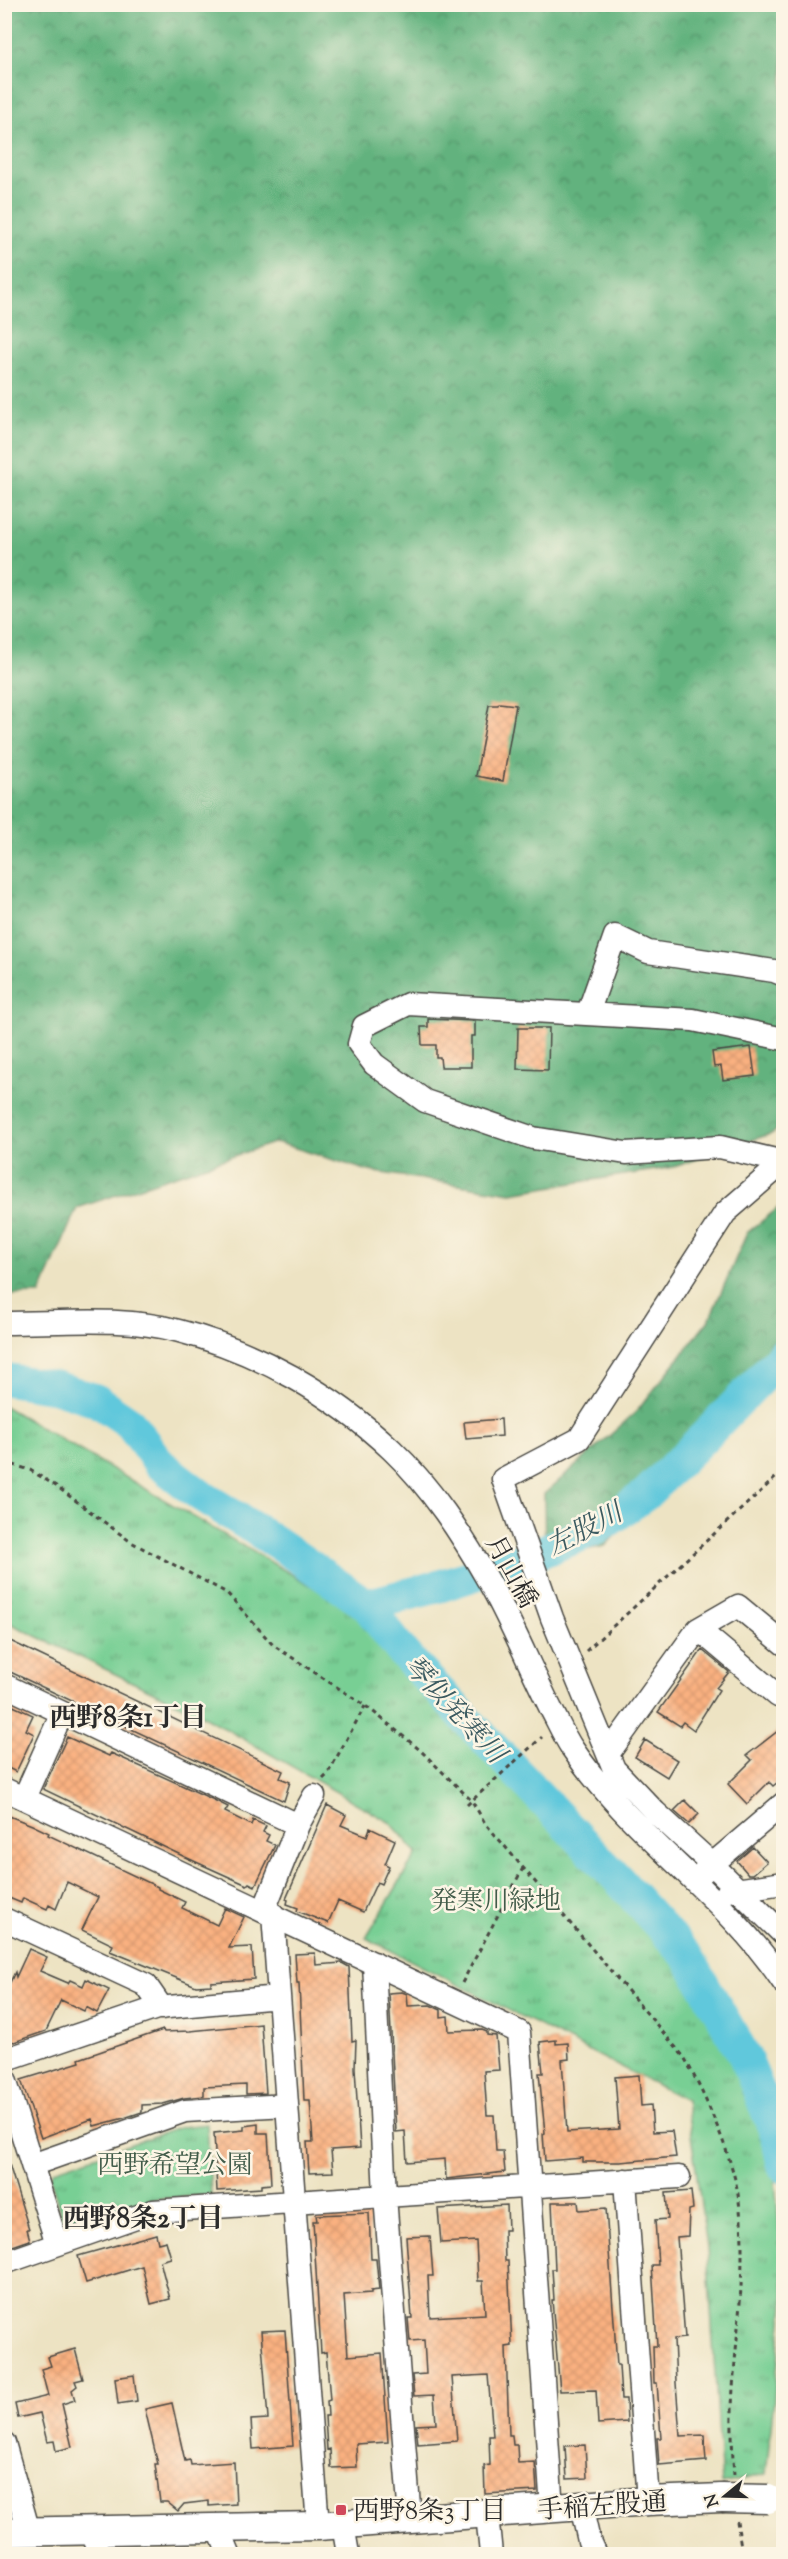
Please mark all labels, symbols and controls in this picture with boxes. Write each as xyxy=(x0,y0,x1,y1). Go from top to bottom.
water label: 左股川 xyxy=(540,1494,633,1567)
street label: 月山橋 xyxy=(475,1529,545,1615)
water label: 琴似発寒川 xyxy=(393,1648,516,1776)
district label: 西野8条1丁目 xyxy=(49,1700,207,1739)
park label: 発寒川緑地 xyxy=(431,1884,561,1921)
park label: 西野希望公園 xyxy=(97,2148,253,2185)
district label: 西野8条2丁目 xyxy=(62,2201,224,2240)
north arrow xyxy=(695,2466,755,2526)
street label: 手稲左股通 xyxy=(536,2485,668,2530)
text: N xyxy=(700,2490,726,2510)
place label: 西野8条3丁目 xyxy=(353,2494,507,2531)
marker: 西野8条3丁目 xyxy=(334,2503,348,2517)

